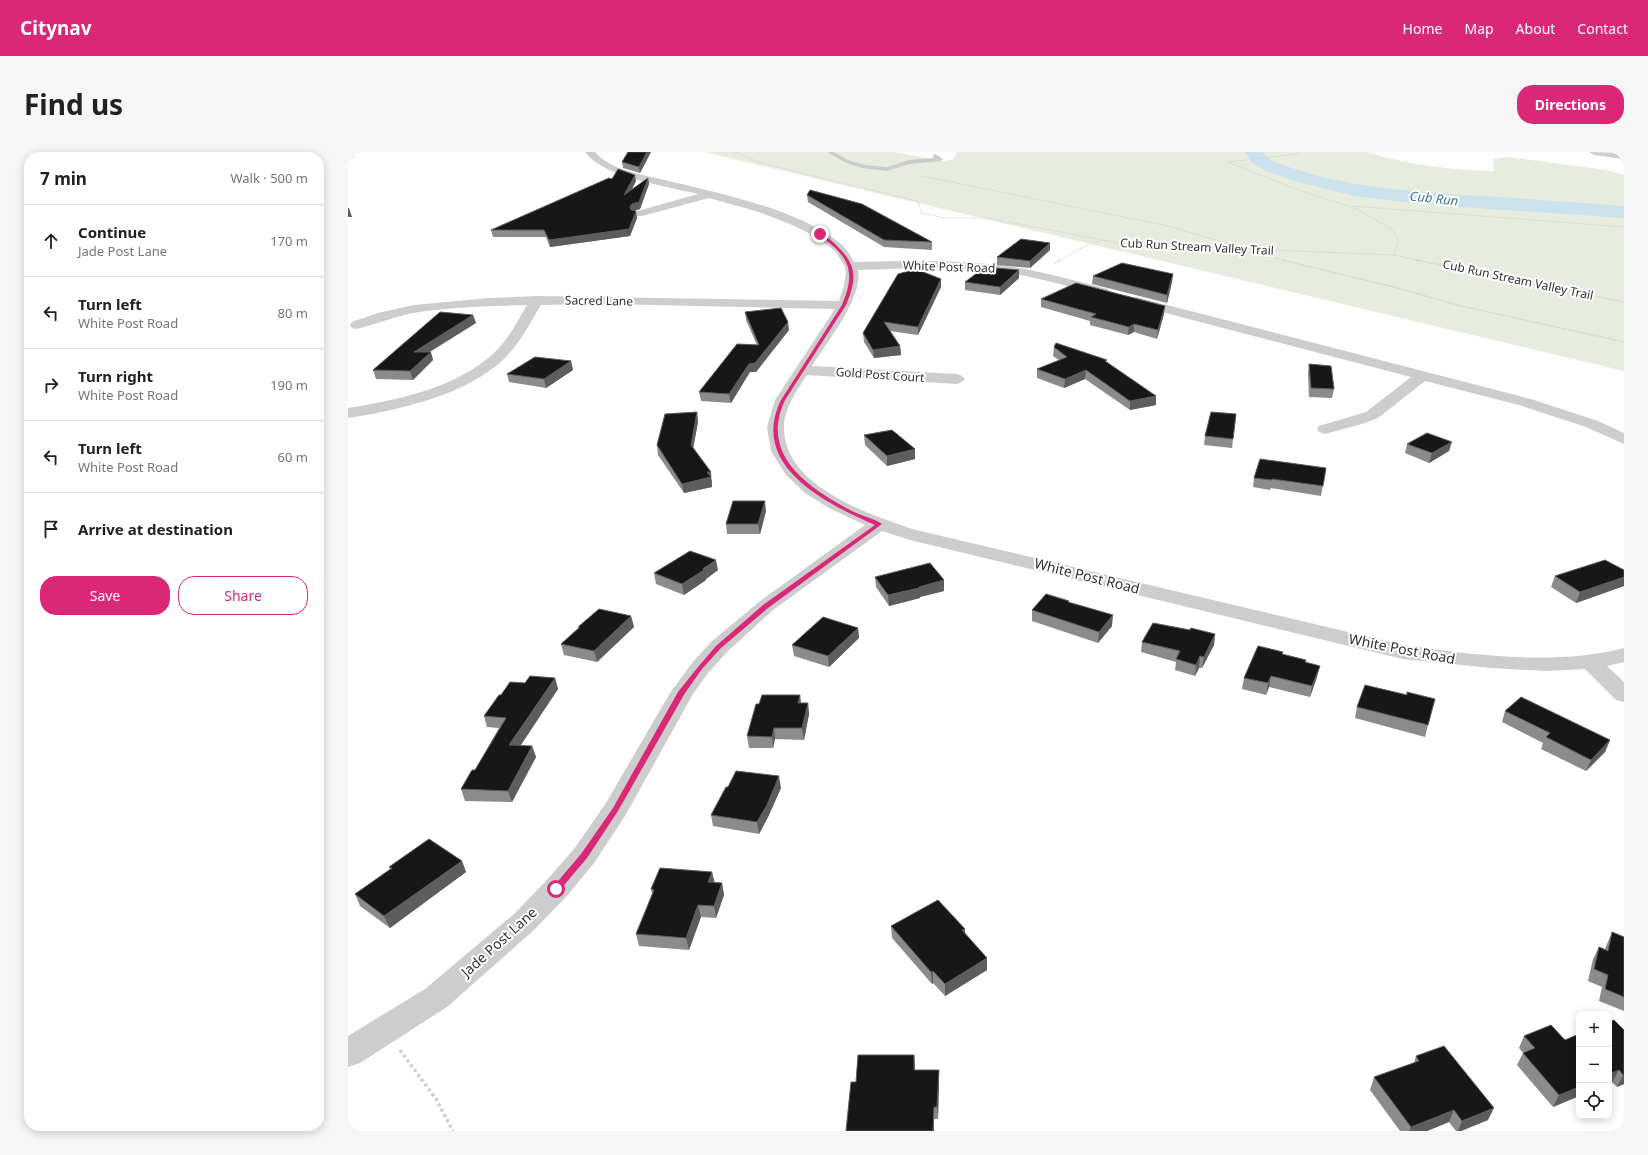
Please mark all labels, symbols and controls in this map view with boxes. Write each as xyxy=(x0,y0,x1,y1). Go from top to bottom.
text: Citynav xyxy=(20,15,92,41)
text: Home xyxy=(1403,19,1442,38)
text: Map xyxy=(1464,19,1494,38)
text: About xyxy=(1516,19,1555,38)
text: Contact xyxy=(1577,19,1628,38)
text: Find us xyxy=(24,85,123,123)
button: Directions xyxy=(1517,85,1624,124)
text: 7 min xyxy=(40,167,87,190)
text: Walk · 500 m xyxy=(230,169,308,187)
water label: Cub Run xyxy=(1409,187,1459,209)
text: Continue xyxy=(78,222,146,242)
route end xyxy=(811,225,829,243)
icon: ahead xyxy=(40,230,62,252)
text: 170 m xyxy=(270,232,308,250)
street label: Cub Run Stream Valley Trail xyxy=(1120,234,1274,259)
text: Jade Post Lane xyxy=(78,242,167,260)
street label: Cub Run Stream Valley Trail xyxy=(1441,255,1595,304)
street label: White Post Road xyxy=(903,256,996,277)
street label: Sacred Lane xyxy=(565,291,634,310)
text: Turn left xyxy=(78,294,142,314)
icon: left xyxy=(40,302,62,324)
text: 80 m xyxy=(278,304,308,322)
text: White Post Road xyxy=(78,314,178,332)
street label: Gold Post Court xyxy=(835,363,926,386)
text: Turn right xyxy=(78,366,153,386)
icon: right xyxy=(40,374,62,396)
text: 190 m xyxy=(270,376,308,394)
text: White Post Road xyxy=(78,386,178,404)
text: Turn left xyxy=(78,438,142,458)
icon: left xyxy=(40,446,62,468)
text: 60 m xyxy=(278,448,308,466)
text: White Post Road xyxy=(78,458,178,476)
icon: arrive xyxy=(40,518,62,540)
text: Arrive at destination xyxy=(78,519,233,539)
street label: White Post Road xyxy=(1032,553,1142,598)
button: Save xyxy=(40,576,170,615)
button: Share xyxy=(178,576,308,615)
street label: White Post Road xyxy=(1347,629,1457,668)
route start xyxy=(547,880,565,898)
street label: Jade Post Lane xyxy=(455,902,541,982)
map controls xyxy=(1576,1011,1612,1119)
button: + xyxy=(1576,1011,1612,1047)
button: − xyxy=(1576,1047,1612,1083)
button: locate xyxy=(1576,1083,1612,1119)

